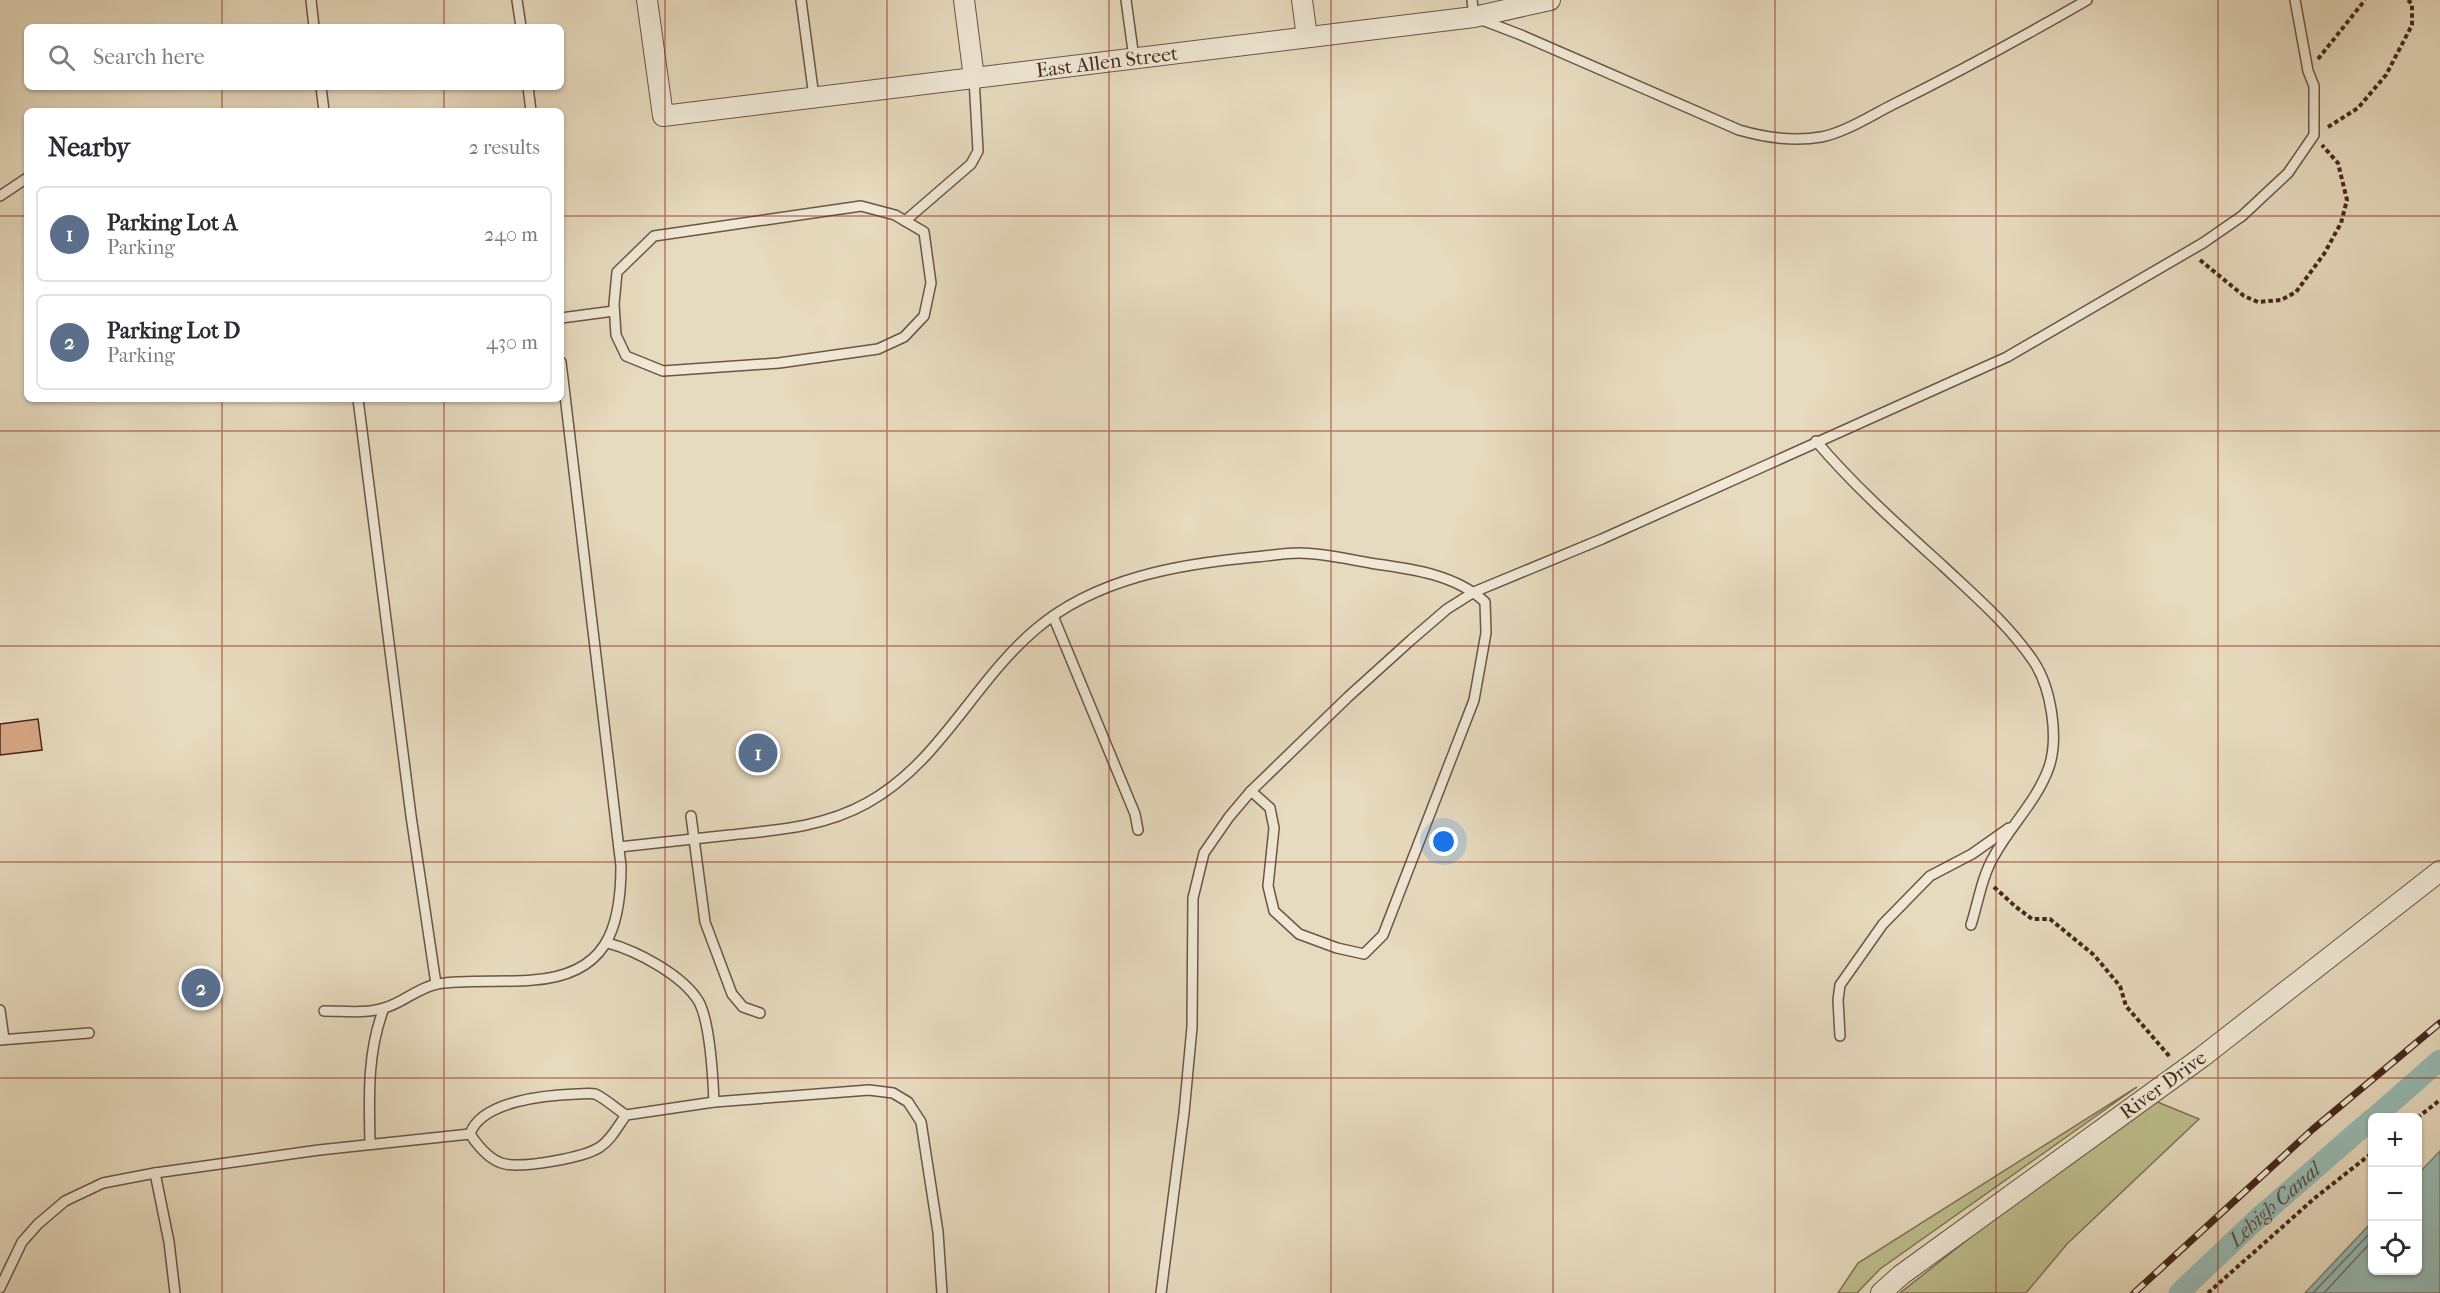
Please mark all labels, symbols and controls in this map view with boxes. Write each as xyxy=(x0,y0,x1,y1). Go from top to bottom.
search box xyxy=(24,24,564,90)
icon: search xyxy=(45,41,78,74)
street label: East Allen Street xyxy=(1035,42,1179,82)
text: Search here xyxy=(93,44,205,70)
text: Nearby xyxy=(48,132,130,163)
text: 2 results xyxy=(469,136,540,159)
text: Parking Lot A xyxy=(107,210,238,236)
text: 1 xyxy=(66,223,73,246)
text: 240 m xyxy=(484,223,538,246)
text: Parking xyxy=(107,236,175,259)
text: Parking Lot D xyxy=(107,318,240,344)
text: 2 xyxy=(64,331,75,354)
text: 430 m xyxy=(486,331,538,354)
text: Parking xyxy=(107,344,175,367)
pin: 1 xyxy=(738,730,777,776)
your location xyxy=(1429,827,1458,856)
pin: 2 xyxy=(182,966,220,1010)
street label: River Drive xyxy=(2115,1046,2211,1124)
map controls xyxy=(2368,1113,2422,1275)
button: + xyxy=(2368,1113,2422,1167)
water label: Lehigh Canal xyxy=(2222,1156,2327,1253)
button: − xyxy=(2368,1167,2422,1221)
button: locate xyxy=(2368,1221,2422,1275)

